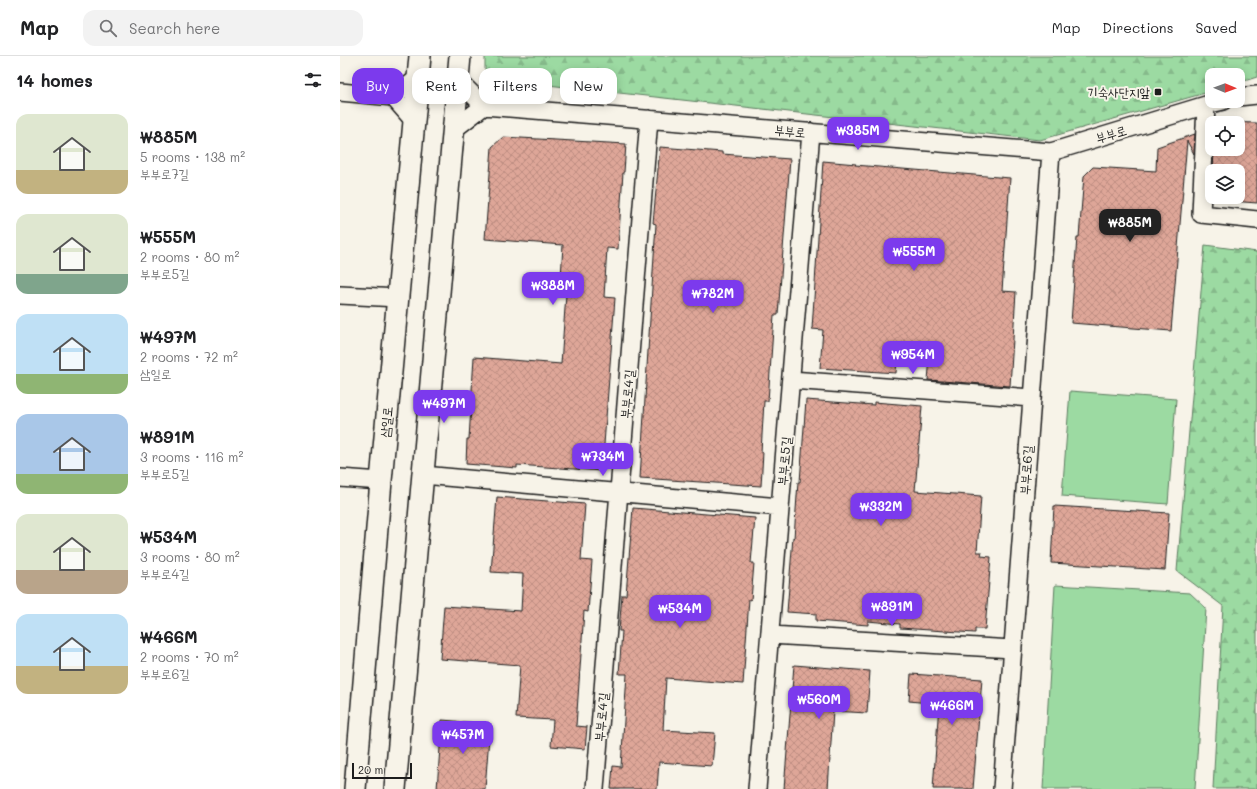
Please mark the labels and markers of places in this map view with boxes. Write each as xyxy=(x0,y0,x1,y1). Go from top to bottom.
place label: 기숙사단지앞 xyxy=(1087,83,1151,100)
marker: 기숙사단지앞 xyxy=(1153,87,1163,97)
pin: ₩385M xyxy=(830,117,886,151)
pin: ₩885M xyxy=(1102,209,1158,243)
pin: ₩555M xyxy=(886,238,942,272)
pin: ₩388M xyxy=(525,272,581,306)
pin: ₩782M xyxy=(685,280,741,314)
pin: ₩954M xyxy=(885,341,941,375)
pin: ₩497M xyxy=(416,390,472,424)
pin: ₩734M xyxy=(575,443,631,477)
pin: ₩332M xyxy=(853,493,909,527)
pin: ₩891M xyxy=(864,593,920,627)
pin: ₩534M xyxy=(652,595,708,629)
pin: ₩560M xyxy=(791,686,847,720)
pin: ₩466M xyxy=(924,692,980,726)
pin: ₩457M xyxy=(435,721,491,755)

